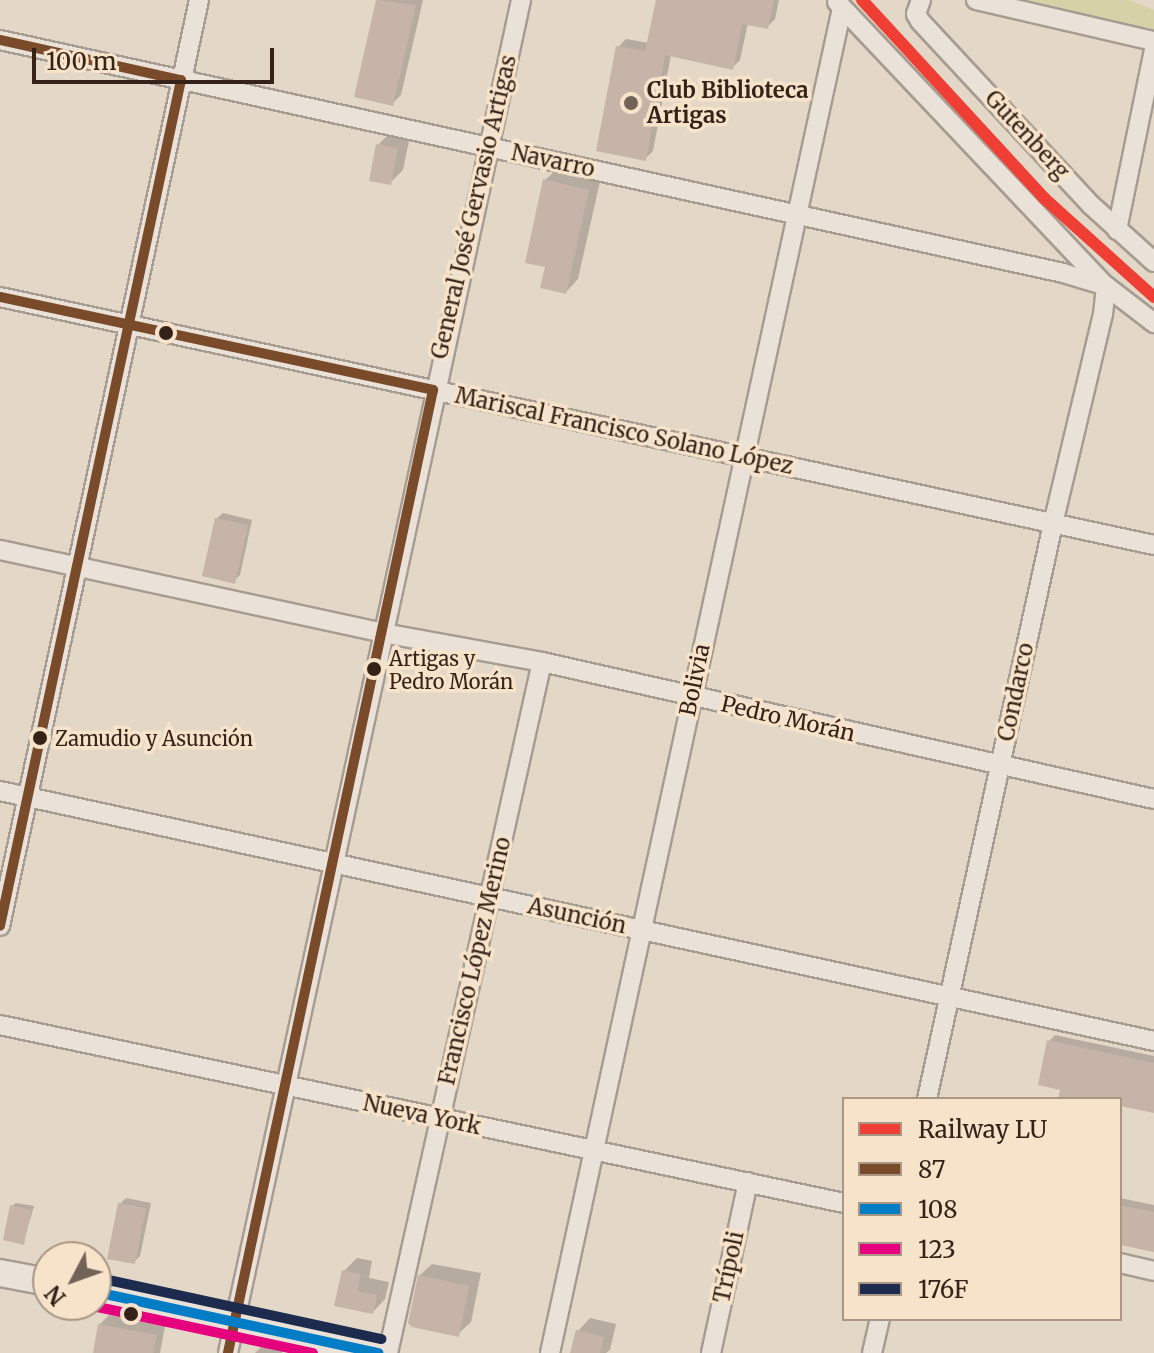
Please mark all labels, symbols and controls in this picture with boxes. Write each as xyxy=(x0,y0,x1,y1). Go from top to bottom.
scale bar xyxy=(36,32,278,82)
text: 100 m xyxy=(46,46,116,77)
street label: General José Gervasio Artigas xyxy=(426,53,522,361)
place label: Club Biblioteca Artigas xyxy=(647,77,808,128)
street label: Gutenberg xyxy=(979,85,1075,185)
marker: Club Biblioteca Artigas xyxy=(622,94,640,112)
street label: Navarro xyxy=(509,139,597,183)
unlabelled marker xyxy=(158,325,174,341)
street label: Mariscal Francisco Solano López xyxy=(453,382,795,480)
street label: Condarco xyxy=(993,640,1039,744)
street label: Bolivia xyxy=(674,642,716,718)
place label: Artigas y Pedro Morán xyxy=(389,646,513,693)
marker: Artigas y Pedro Morán xyxy=(366,661,382,677)
street label: Pedro Morán xyxy=(719,691,857,747)
place label: Zamudio y Asunción xyxy=(55,726,253,750)
marker: Zamudio y Asunción xyxy=(32,730,48,746)
street label: Francisco López Merino xyxy=(434,834,516,1088)
street label: Asunción xyxy=(525,893,629,939)
street label: Nueva York xyxy=(361,1090,483,1140)
legend xyxy=(842,1097,1122,1321)
text: Railway LU xyxy=(918,1114,1047,1145)
text: 87 xyxy=(918,1154,945,1185)
text: 108 xyxy=(918,1194,957,1225)
street label: Trípoli xyxy=(709,1229,749,1305)
text: 123 xyxy=(918,1234,956,1265)
north arrow xyxy=(32,1241,112,1321)
text: 176F xyxy=(918,1274,969,1305)
text: N xyxy=(39,1280,72,1311)
unlabelled marker xyxy=(123,1306,139,1322)

